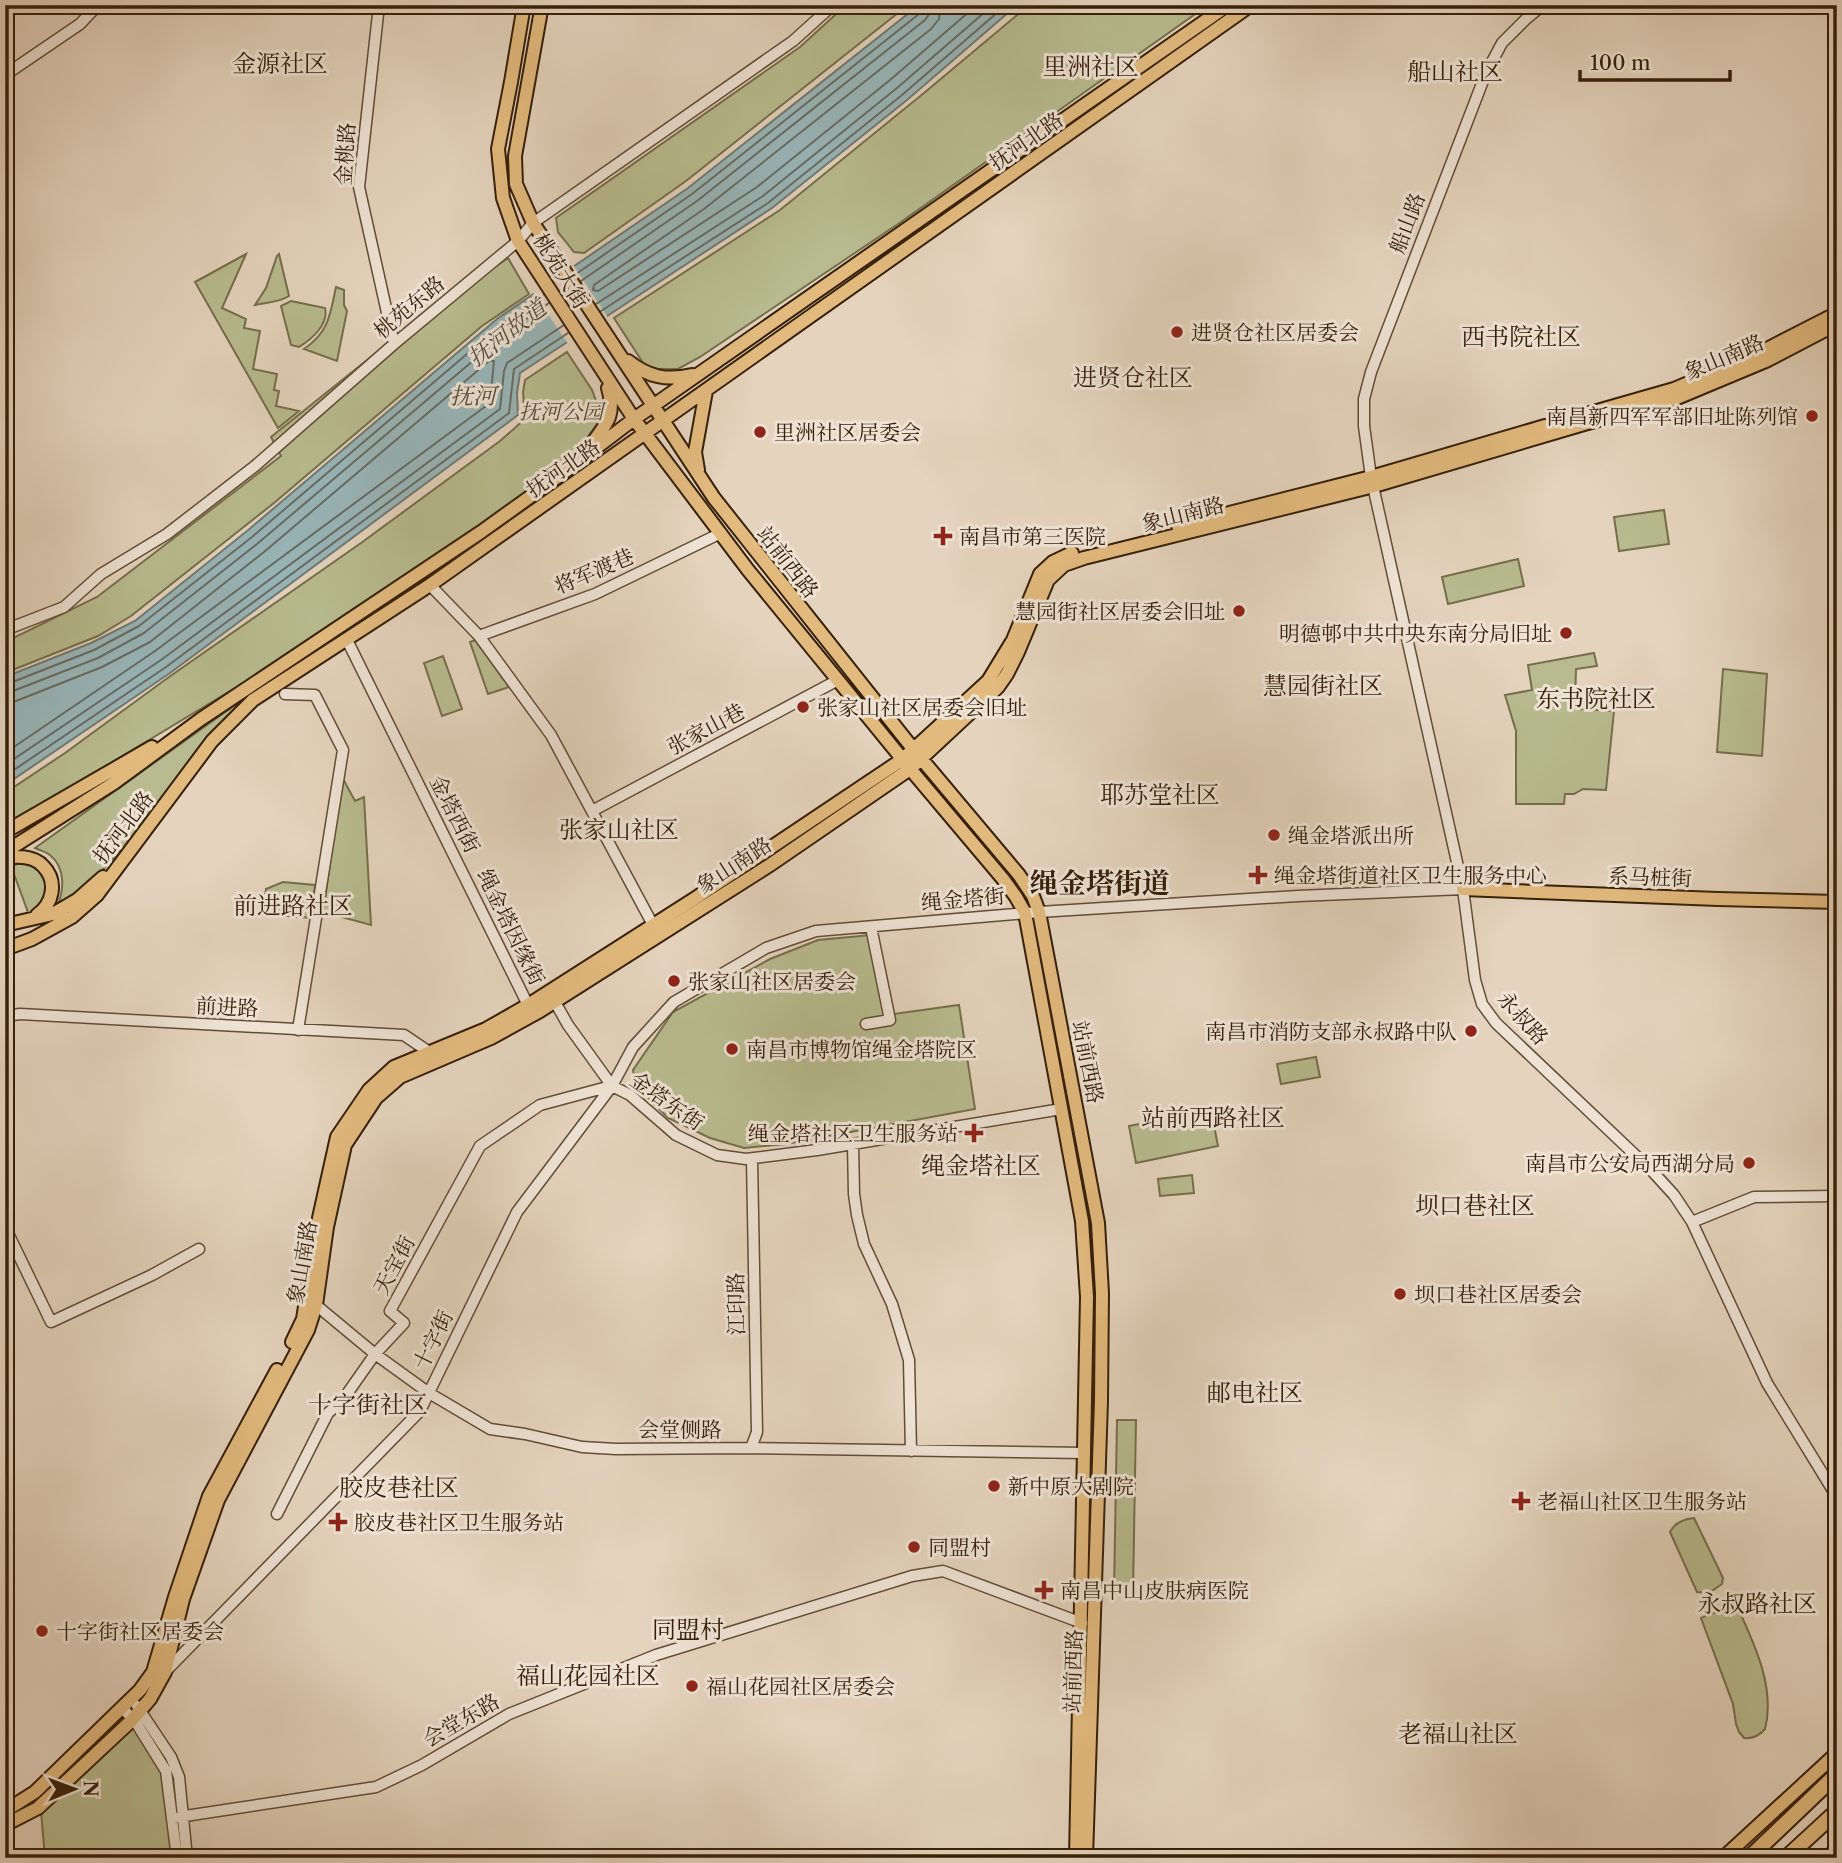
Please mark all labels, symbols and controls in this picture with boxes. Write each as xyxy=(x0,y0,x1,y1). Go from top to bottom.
scale bar xyxy=(1580,38,1730,82)
district label: 金源社区 xyxy=(232,49,328,78)
text: 100 m xyxy=(1590,50,1651,75)
district label: 里洲社区 xyxy=(1043,52,1139,81)
district label: 船山社区 xyxy=(1407,57,1503,86)
street label: 抚河北路 xyxy=(984,107,1068,175)
street label: 金桃路 xyxy=(330,122,360,186)
street label: 船山路 xyxy=(1384,189,1430,257)
street label: 桃苑大街 xyxy=(528,229,594,313)
street label: 桃苑东路 xyxy=(369,270,449,344)
water label: 抚河故道 xyxy=(462,292,554,372)
place label: 进贤仓社区居委会 xyxy=(1191,320,1359,345)
district label: 西书院社区 xyxy=(1461,322,1581,351)
marker: 进贤仓社区居委会 xyxy=(1169,324,1185,340)
street label: 象山南路 xyxy=(1680,329,1768,385)
district label: 进贤仓社区 xyxy=(1073,363,1193,392)
water label: 抚河 xyxy=(450,382,500,410)
park label: 抚河公园 xyxy=(519,399,606,424)
place label: 南昌新四军军部旧址陈列馆 xyxy=(1546,404,1798,429)
marker: 南昌新四军军部旧址陈列馆 xyxy=(1804,408,1820,424)
place label: 里洲社区居委会 xyxy=(774,420,921,445)
marker: 里洲社区居委会 xyxy=(752,424,768,440)
street label: 抚河北路 xyxy=(521,434,605,502)
street label: 象山南路 xyxy=(1139,492,1227,536)
street label: 站前西路 xyxy=(752,521,824,603)
place label: 南昌市第三医院 xyxy=(959,524,1106,549)
marker: 南昌市第三医院 xyxy=(933,526,953,546)
street label: 将军渡巷 xyxy=(550,543,638,599)
place label: 慧园街社区居委会旧址 xyxy=(1015,599,1225,624)
marker: 慧园街社区居委会旧址 xyxy=(1231,603,1247,619)
place label: 明德邨中共中央东南分局旧址 xyxy=(1279,621,1552,646)
marker: 明德邨中共中央东南分局旧址 xyxy=(1558,625,1574,641)
district label: 慧园街社区 xyxy=(1263,671,1383,700)
district label: 东书院社区 xyxy=(1536,684,1656,713)
place label: 张家山社区居委会旧址 xyxy=(817,695,1027,720)
street label: 张家山巷 xyxy=(663,698,749,760)
marker: 张家山社区居委会旧址 xyxy=(795,699,811,715)
street label: 金塔西街 xyxy=(425,771,485,857)
district label: 耶苏堂社区 xyxy=(1100,780,1220,809)
street label: 抚河北路 xyxy=(88,786,158,868)
district label: 张家山社区 xyxy=(559,815,679,844)
place label: 绳金塔派出所 xyxy=(1288,823,1414,848)
marker: 绳金塔派出所 xyxy=(1266,827,1282,843)
street label: 象山南路 xyxy=(692,832,776,898)
place label: 绳金塔街道社区卫生服务中心 xyxy=(1274,863,1547,888)
street label: 系马桩街 xyxy=(1608,863,1692,891)
street label: 绳金塔因缘街 xyxy=(472,865,550,989)
marker: 绳金塔街道社区卫生服务中心 xyxy=(1248,865,1268,885)
district label: 绳金塔街道 xyxy=(1030,866,1170,900)
street label: 绳金塔街 xyxy=(920,883,1006,915)
district label: 前进路社区 xyxy=(233,891,353,920)
place label: 张家山社区居委会 xyxy=(688,969,856,994)
marker: 张家山社区居委会 xyxy=(666,973,682,989)
street label: 永叔路 xyxy=(1493,986,1553,1050)
street label: 前进路 xyxy=(195,993,259,1021)
street label: 站前西路 xyxy=(1068,1018,1108,1106)
place label: 南昌市消防支部永叔路中队 xyxy=(1205,1019,1457,1044)
marker: 南昌市消防支部永叔路中队 xyxy=(1463,1023,1479,1039)
place label: 南昌市博物馆绳金塔院区 xyxy=(746,1037,977,1062)
marker: 南昌市博物馆绳金塔院区 xyxy=(724,1041,740,1057)
street label: 金塔东街 xyxy=(625,1067,709,1135)
district label: 站前西路社区 xyxy=(1141,1103,1285,1132)
place label: 绳金塔社区卫生服务站 xyxy=(748,1121,958,1146)
marker: 绳金塔社区卫生服务站 xyxy=(964,1123,984,1143)
district label: 绳金塔社区 xyxy=(921,1151,1041,1180)
place label: 南昌市公安局西湖分局 xyxy=(1525,1151,1735,1176)
marker: 南昌市公安局西湖分局 xyxy=(1741,1155,1757,1171)
district label: 坝口巷社区 xyxy=(1415,1191,1535,1220)
street label: 象山南路 xyxy=(282,1218,322,1306)
street label: 天宝街 xyxy=(368,1231,420,1299)
street label: 江印路 xyxy=(723,1272,749,1336)
place label: 坝口巷社区居委会 xyxy=(1414,1282,1582,1307)
marker: 坝口巷社区居委会 xyxy=(1392,1286,1408,1302)
street label: 十字街 xyxy=(408,1306,458,1374)
district label: 邮电社区 xyxy=(1207,1378,1303,1407)
district label: 十字街社区 xyxy=(308,1390,428,1419)
street label: 会堂侧路 xyxy=(638,1417,722,1442)
district label: 胶皮巷社区 xyxy=(339,1473,459,1502)
place label: 新中原大剧院 xyxy=(1008,1474,1134,1499)
marker: 新中原大剧院 xyxy=(986,1478,1002,1494)
place label: 老福山社区卫生服务站 xyxy=(1537,1489,1747,1514)
marker: 老福山社区卫生服务站 xyxy=(1511,1491,1531,1511)
place label: 胶皮巷社区卫生服务站 xyxy=(354,1510,564,1535)
marker: 胶皮巷社区卫生服务站 xyxy=(328,1512,348,1532)
place label: 同盟村 xyxy=(928,1535,991,1560)
marker: 同盟村 xyxy=(906,1539,922,1555)
place label: 南昌中山皮肤病医院 xyxy=(1060,1578,1249,1603)
marker: 南昌中山皮肤病医院 xyxy=(1034,1580,1054,1600)
district label: 永叔路社区 xyxy=(1697,1589,1817,1618)
district label: 同盟村 xyxy=(652,1615,724,1644)
place label: 十字街社区居委会 xyxy=(56,1619,224,1644)
marker: 十字街社区居委会 xyxy=(34,1623,50,1639)
street label: 站前西路 xyxy=(1059,1629,1087,1713)
district label: 福山花园社区 xyxy=(516,1661,660,1690)
place label: 福山花园社区居委会 xyxy=(706,1674,895,1699)
marker: 福山花园社区居委会 xyxy=(684,1678,700,1694)
street label: 会堂东路 xyxy=(418,1688,504,1752)
district label: 老福山社区 xyxy=(1398,1719,1518,1748)
north arrow xyxy=(38,1755,108,1825)
text: N xyxy=(79,1780,102,1797)

